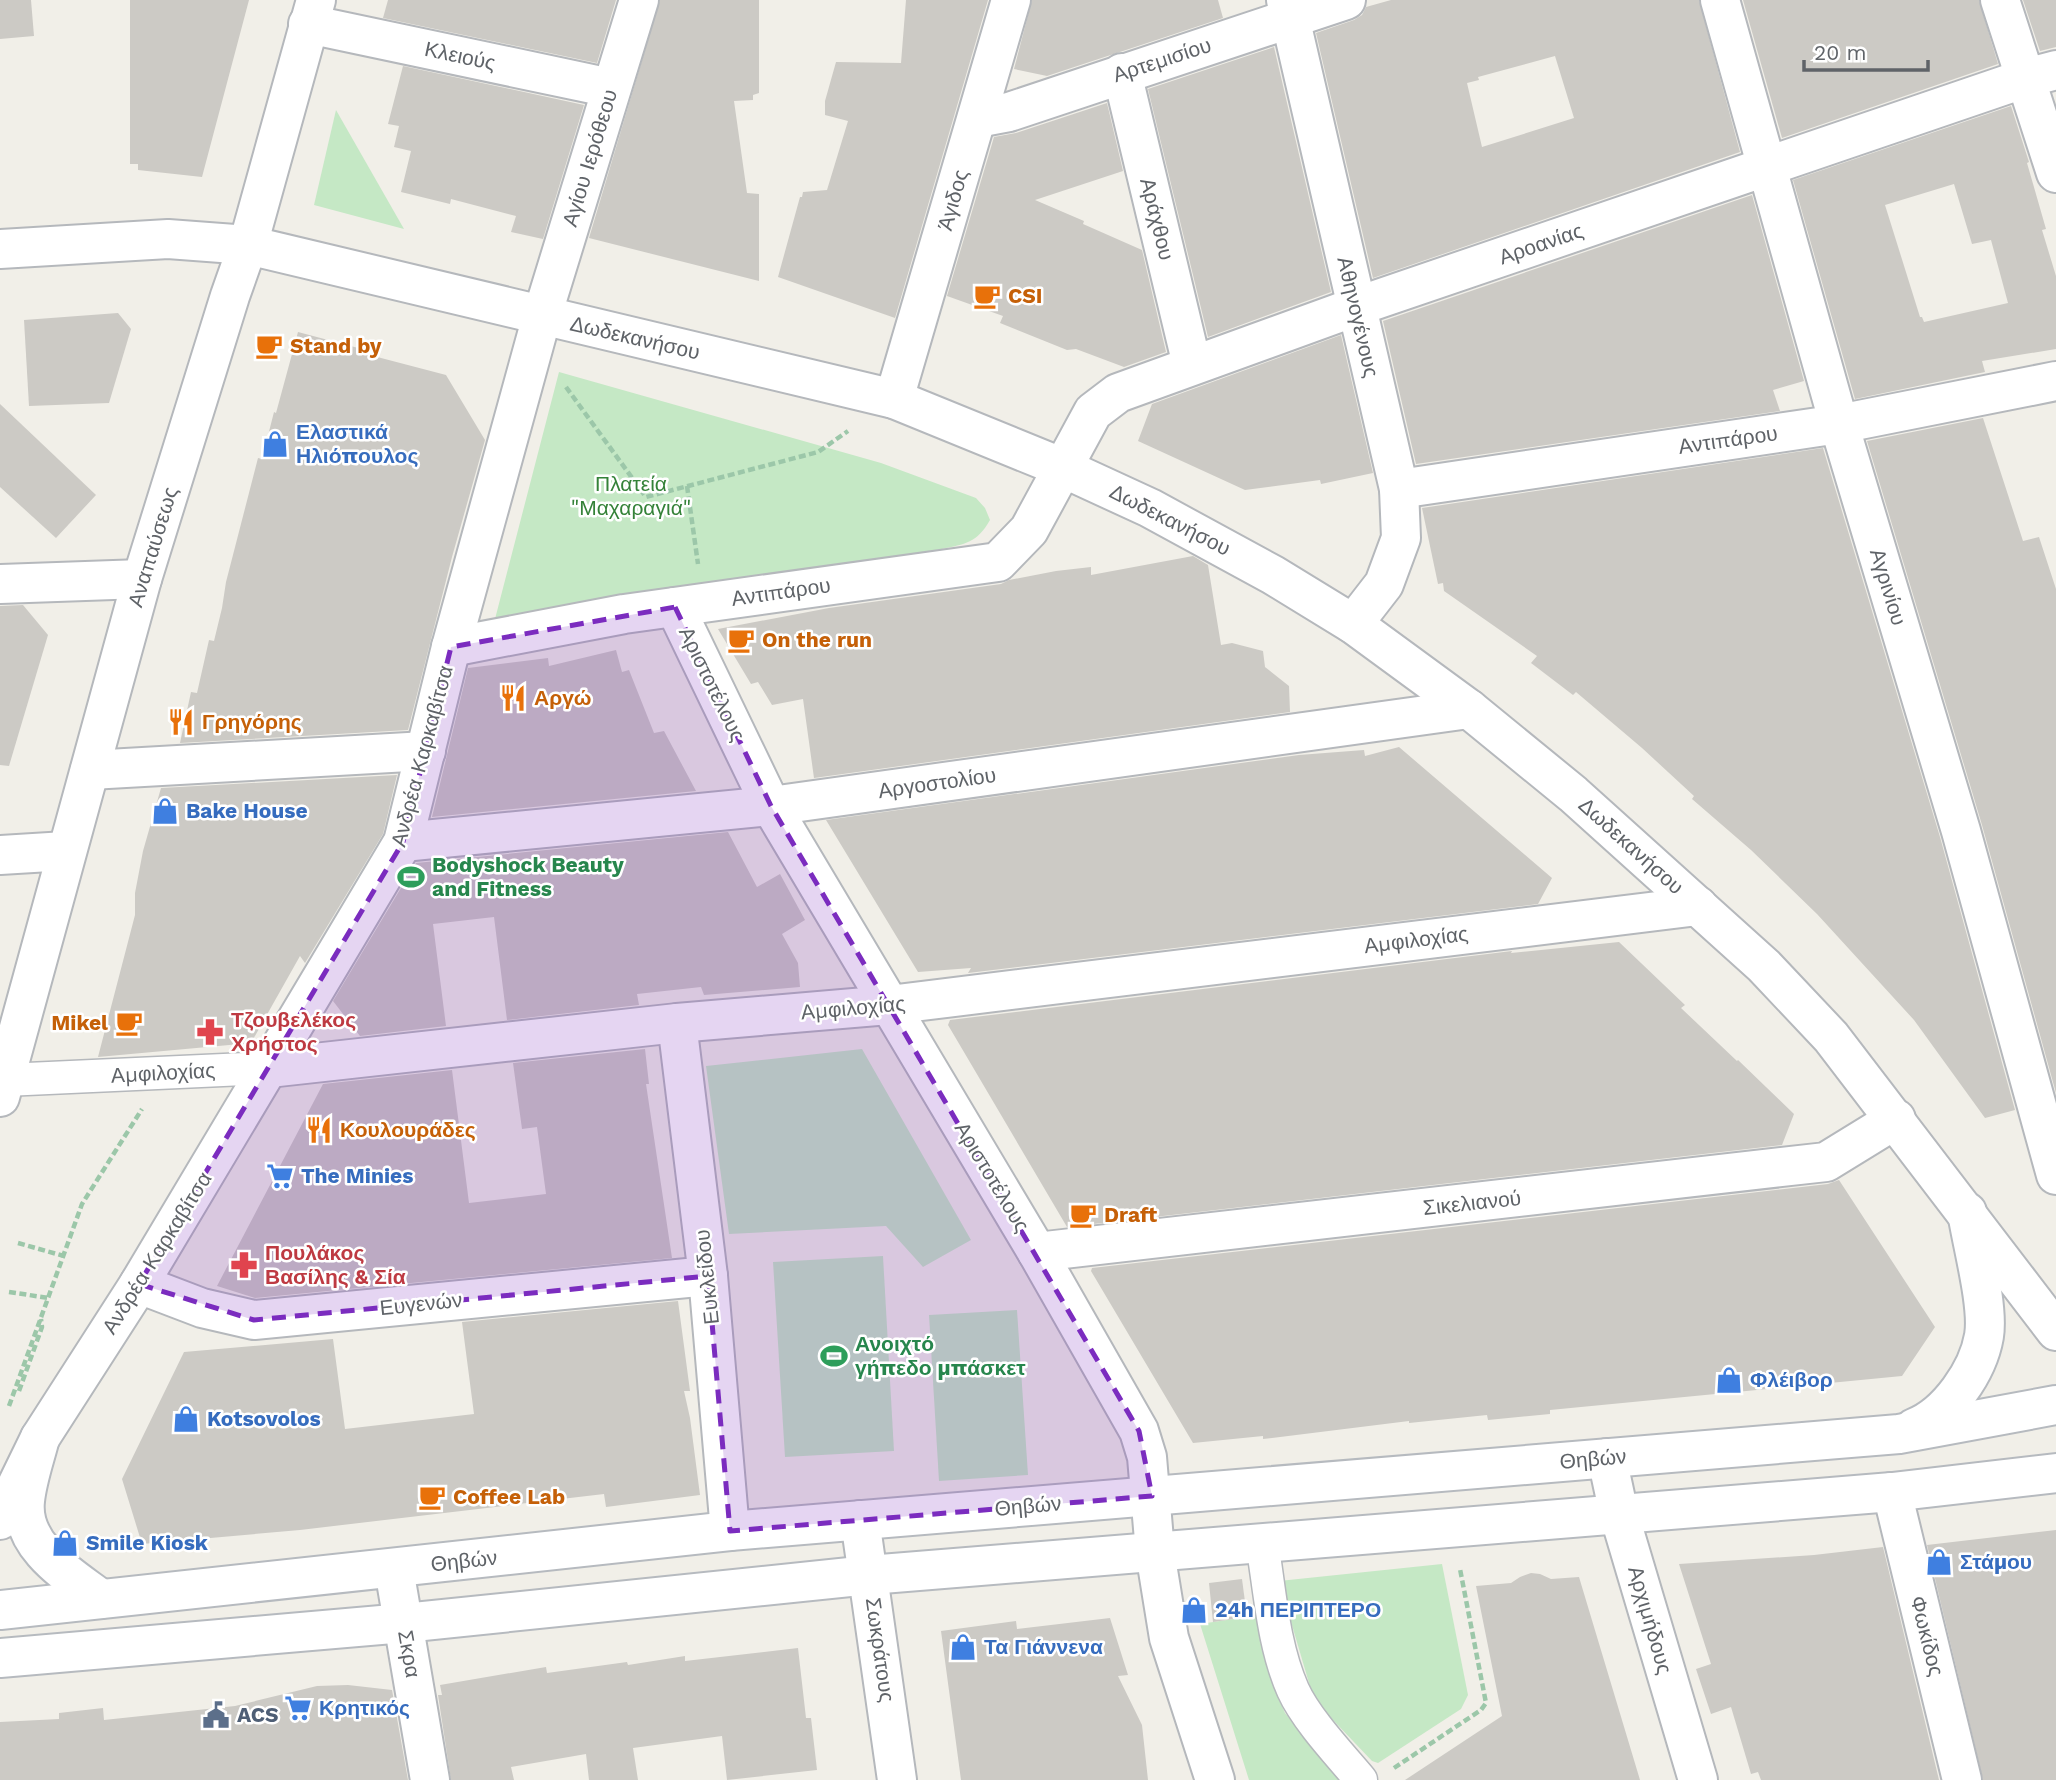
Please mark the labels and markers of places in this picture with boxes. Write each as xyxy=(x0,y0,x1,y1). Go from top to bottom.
cafe icon: CSI xyxy=(972,281,1002,311)
place label: CSI xyxy=(1008,283,1043,308)
cafe icon: Stand by xyxy=(254,331,284,361)
place label: Stand by xyxy=(290,333,382,358)
place label: Ελαστικά Ηλιόπουλος xyxy=(296,419,418,468)
shop icon: Ελαστικά Ηλιόπουλος xyxy=(260,429,290,459)
cafe icon: On the run xyxy=(726,625,756,655)
place label: On the run xyxy=(762,627,872,652)
restaurant icon: Αργώ xyxy=(498,683,528,713)
place label: Αργώ xyxy=(534,685,592,710)
restaurant icon: Γρηγόρης xyxy=(166,707,196,737)
place label: Γρηγόρης xyxy=(202,709,302,734)
shop icon: Bake House xyxy=(150,796,180,826)
place label: Bake House xyxy=(186,798,308,823)
place label: Bodyshock Beauty and Fitness xyxy=(432,852,624,901)
sports icon: Bodyshock Beauty and Fitness xyxy=(396,862,426,892)
place label: Τζουβελέκος Χρήστος xyxy=(231,1007,356,1056)
cafe icon: Mikel xyxy=(114,1008,144,1038)
place label: Mikel xyxy=(51,1010,108,1035)
pharmacy icon: Τζουβελέκος Χρήστος xyxy=(195,1017,225,1047)
restaurant icon: Κουλουράδες xyxy=(304,1115,334,1145)
place label: Κουλουράδες xyxy=(340,1117,476,1142)
supermarket icon: The Minies xyxy=(265,1161,295,1191)
place label: The Minies xyxy=(301,1163,413,1188)
cafe icon: Draft xyxy=(1068,1200,1098,1230)
place label: Draft xyxy=(1104,1202,1157,1227)
place label: Πουλάκος Βασίλης & Σία xyxy=(265,1240,406,1289)
pharmacy icon: Πουλάκος Βασίλης & Σία xyxy=(229,1250,259,1280)
place label: Ανοιχτό γήπεδο μπάσκετ xyxy=(855,1331,1026,1380)
sports icon: Ανοιχτό γήπεδο μπάσκετ xyxy=(819,1341,849,1371)
shop icon: Φλέιβορ xyxy=(1714,1365,1744,1395)
place label: Φλέιβορ xyxy=(1750,1367,1833,1392)
shop icon: Kotsovolos xyxy=(171,1404,201,1434)
place label: Kotsovolos xyxy=(207,1406,321,1431)
cafe icon: Coffee Lab xyxy=(417,1482,447,1512)
place label: Coffee Lab xyxy=(453,1484,565,1509)
shop icon: Smile Kiosk xyxy=(50,1528,80,1558)
place label: Smile Kiosk xyxy=(86,1530,209,1555)
shop icon: Στάμου xyxy=(1924,1547,1954,1577)
place label: Στάμου xyxy=(1960,1549,2032,1574)
shop icon: 24h ΠΕΡΙΠΤΕΡΟ xyxy=(1179,1595,1209,1625)
place label: 24h ΠΕΡΙΠΤΕΡΟ xyxy=(1215,1597,1381,1622)
shop icon: Τα Γιάννενα xyxy=(948,1632,978,1662)
place label: Τα Γιάννενα xyxy=(984,1634,1103,1659)
supermarket icon: Κρητικός xyxy=(283,1693,313,1723)
place label: Κρητικός xyxy=(319,1695,410,1720)
public building icon: ACS xyxy=(201,1700,231,1730)
place label: ACS xyxy=(237,1702,279,1727)

